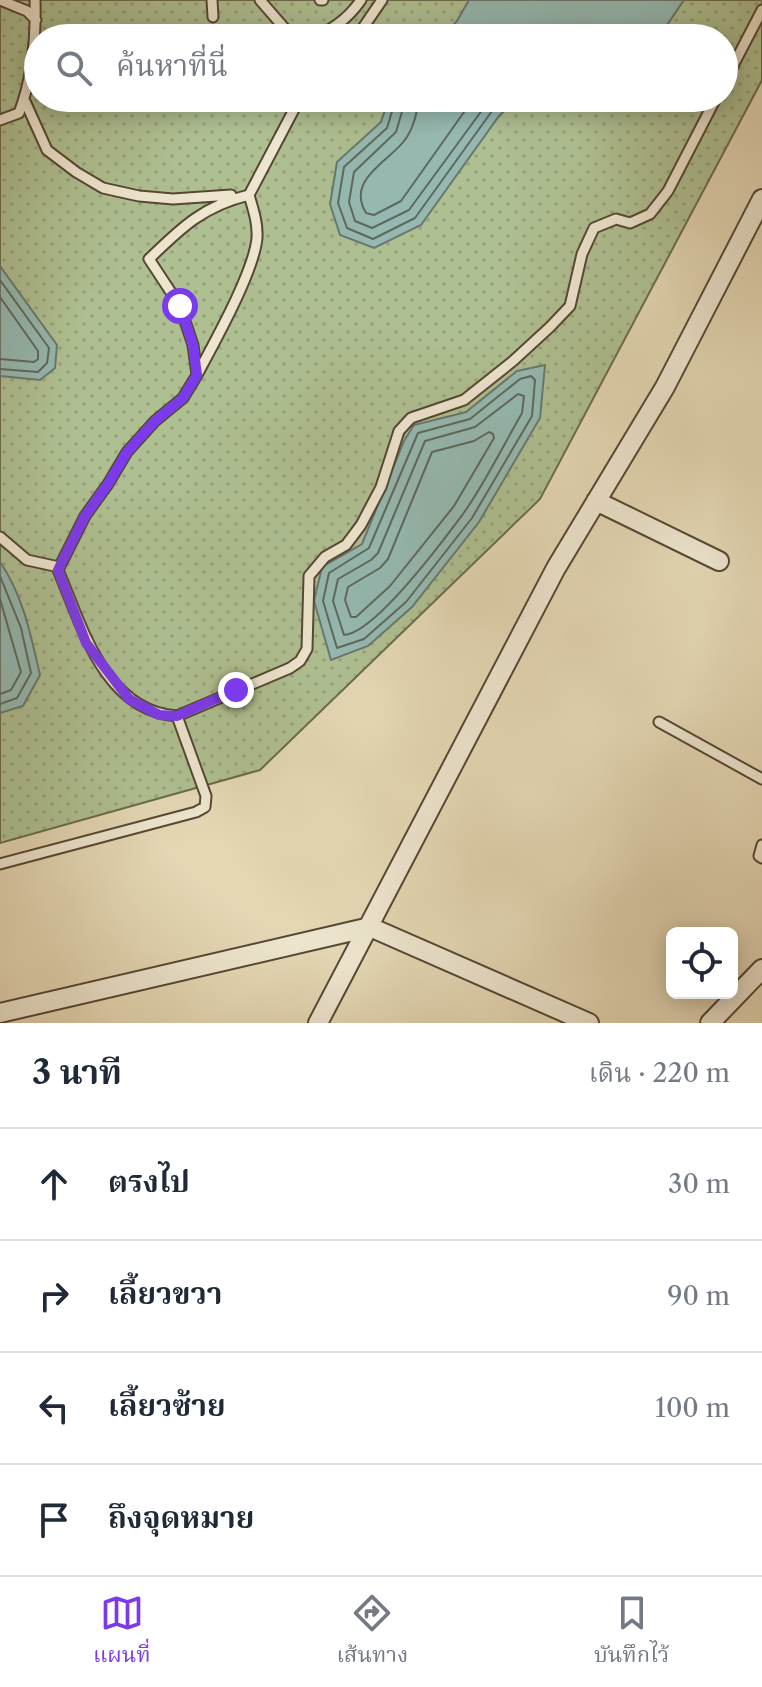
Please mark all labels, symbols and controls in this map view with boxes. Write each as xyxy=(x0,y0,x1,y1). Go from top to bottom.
search box xyxy=(24,24,738,112)
icon: search xyxy=(52,46,96,90)
text: ค้นหาที่นี่ xyxy=(116,47,228,84)
route start xyxy=(162,288,198,324)
route end xyxy=(218,672,254,708)
map controls xyxy=(666,927,738,999)
button: locate xyxy=(666,927,738,999)
text: 3 นาที xyxy=(32,1051,122,1093)
text: เดิน · 220 m xyxy=(589,1057,730,1089)
icon: ahead xyxy=(32,1162,76,1206)
text: ตรงไป xyxy=(108,1163,190,1200)
text: 30 m xyxy=(668,1168,730,1200)
icon: right xyxy=(32,1274,76,1318)
text: เลี้ยวขวา xyxy=(108,1275,222,1312)
text: 90 m xyxy=(667,1280,730,1312)
icon: left xyxy=(32,1386,76,1430)
text: เลี้ยวซ้าย xyxy=(108,1387,226,1424)
text: 100 m xyxy=(655,1392,730,1424)
icon: arrive xyxy=(32,1498,76,1542)
text: ถึงจุดหมาย xyxy=(108,1499,254,1536)
tab: แผนที่ xyxy=(93,1591,151,1674)
tab: เส้นทาง xyxy=(337,1591,408,1674)
tab: บันทึกไว้ xyxy=(594,1591,669,1674)

